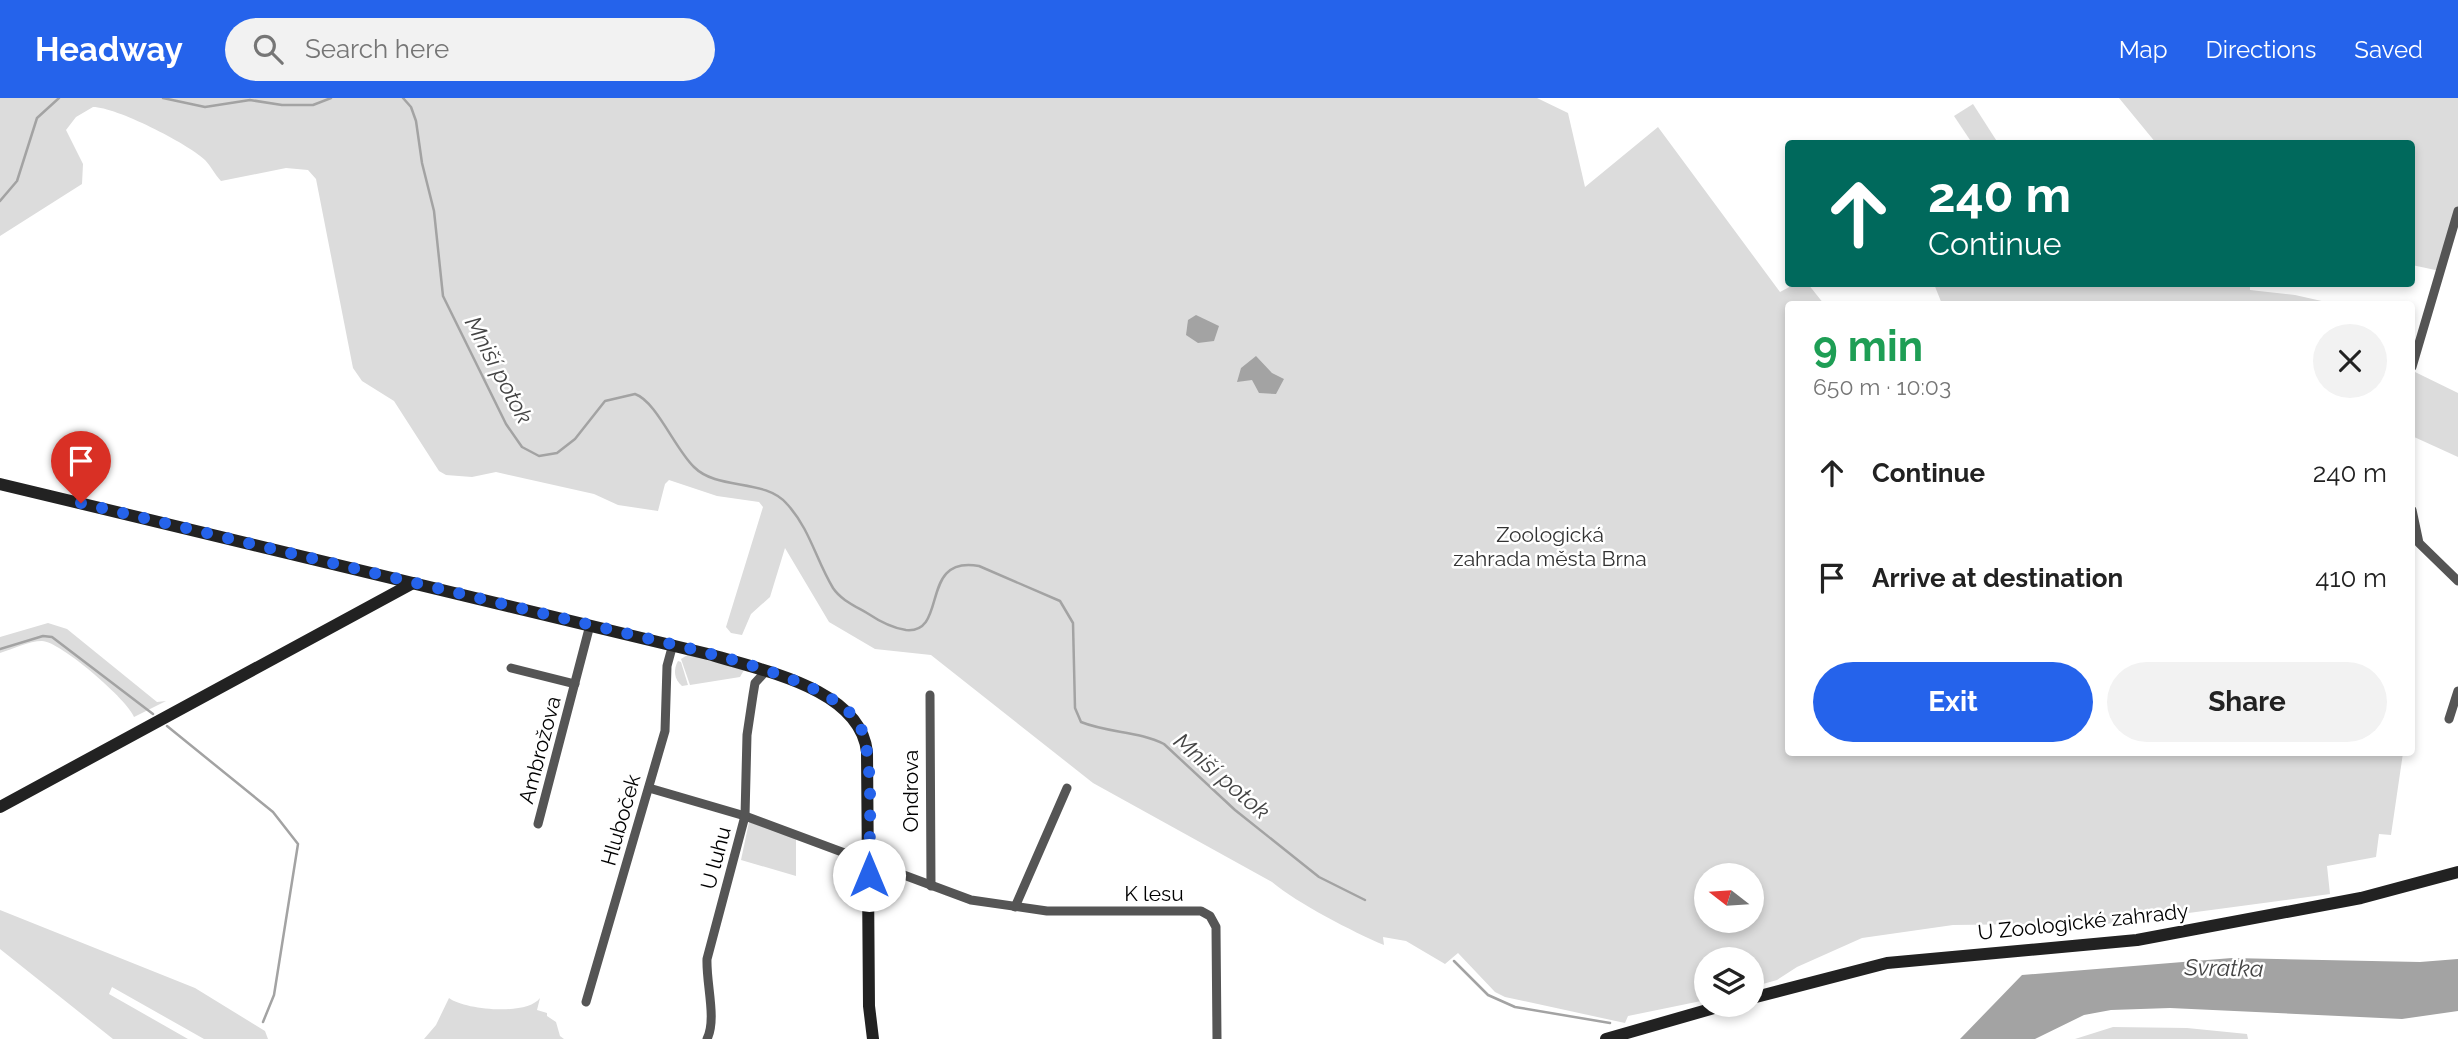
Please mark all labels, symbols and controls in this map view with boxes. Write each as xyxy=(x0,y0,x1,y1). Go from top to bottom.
search box xyxy=(225,18,715,81)
text: Headway xyxy=(35,30,183,69)
icon: search xyxy=(249,30,287,68)
text: Search here xyxy=(305,34,449,64)
text: Map xyxy=(2119,35,2168,64)
text: Directions xyxy=(2206,35,2316,64)
text: Saved xyxy=(2354,35,2423,64)
text: 240 m xyxy=(1928,166,2071,223)
icon: ahead xyxy=(1813,168,1904,259)
text: Continue xyxy=(1928,225,2062,262)
water label: Mniší potok xyxy=(460,311,539,428)
text: 9 min xyxy=(1813,322,1923,371)
button: close xyxy=(2313,324,2387,398)
text: 650 m · 10:03 xyxy=(1813,373,1951,400)
pin xyxy=(51,431,111,503)
icon: arrive xyxy=(62,442,100,480)
icon: ahead xyxy=(1813,454,1851,492)
text: Continue xyxy=(1872,458,1985,488)
text: 240 m xyxy=(2313,458,2387,488)
park label: Zoologická zahrada města Brna xyxy=(1453,522,1647,571)
icon: arrive xyxy=(1813,559,1851,597)
text: Arrive at destination xyxy=(1872,563,2123,593)
text: 410 m xyxy=(2315,563,2387,593)
button: Exit xyxy=(1813,662,2093,742)
button: Share xyxy=(2107,662,2387,742)
street label: Ambrožova xyxy=(513,693,566,806)
water label: Mniší potok xyxy=(1169,727,1276,824)
street label: Ondrova xyxy=(898,750,923,832)
street label: Hluboček xyxy=(596,771,645,869)
street label: U luhu xyxy=(695,824,736,892)
position arrow xyxy=(832,838,906,912)
north arrow xyxy=(1694,863,1764,933)
map controls xyxy=(1694,863,1764,1017)
street label: K lesu xyxy=(1124,881,1184,906)
street label: U Zoologické zahrady xyxy=(1976,898,2190,945)
button: layers xyxy=(1694,947,1764,1017)
water label: Svratka xyxy=(2183,953,2264,982)

